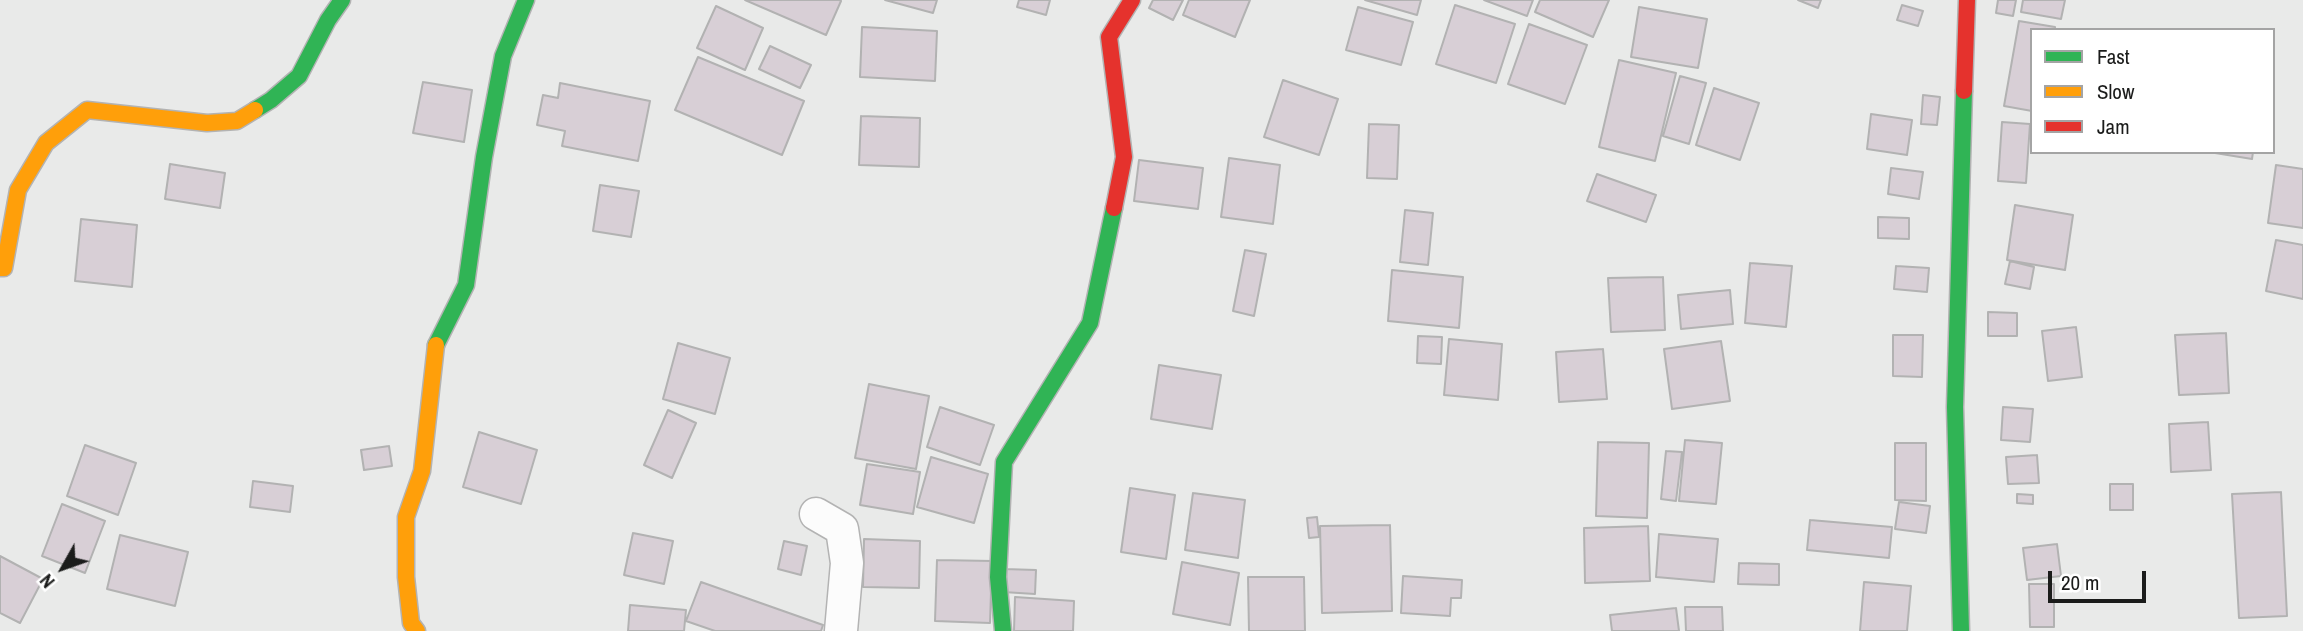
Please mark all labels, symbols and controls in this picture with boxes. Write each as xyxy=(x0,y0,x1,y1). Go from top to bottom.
legend xyxy=(2030,28,2275,154)
text: Fast xyxy=(2097,42,2130,71)
text: Slow xyxy=(2097,77,2134,106)
text: Jam xyxy=(2097,112,2130,141)
north arrow xyxy=(28,533,98,603)
scale bar xyxy=(2051,558,2149,602)
text: 20 m xyxy=(2061,568,2099,597)
text: N xyxy=(33,569,60,594)

